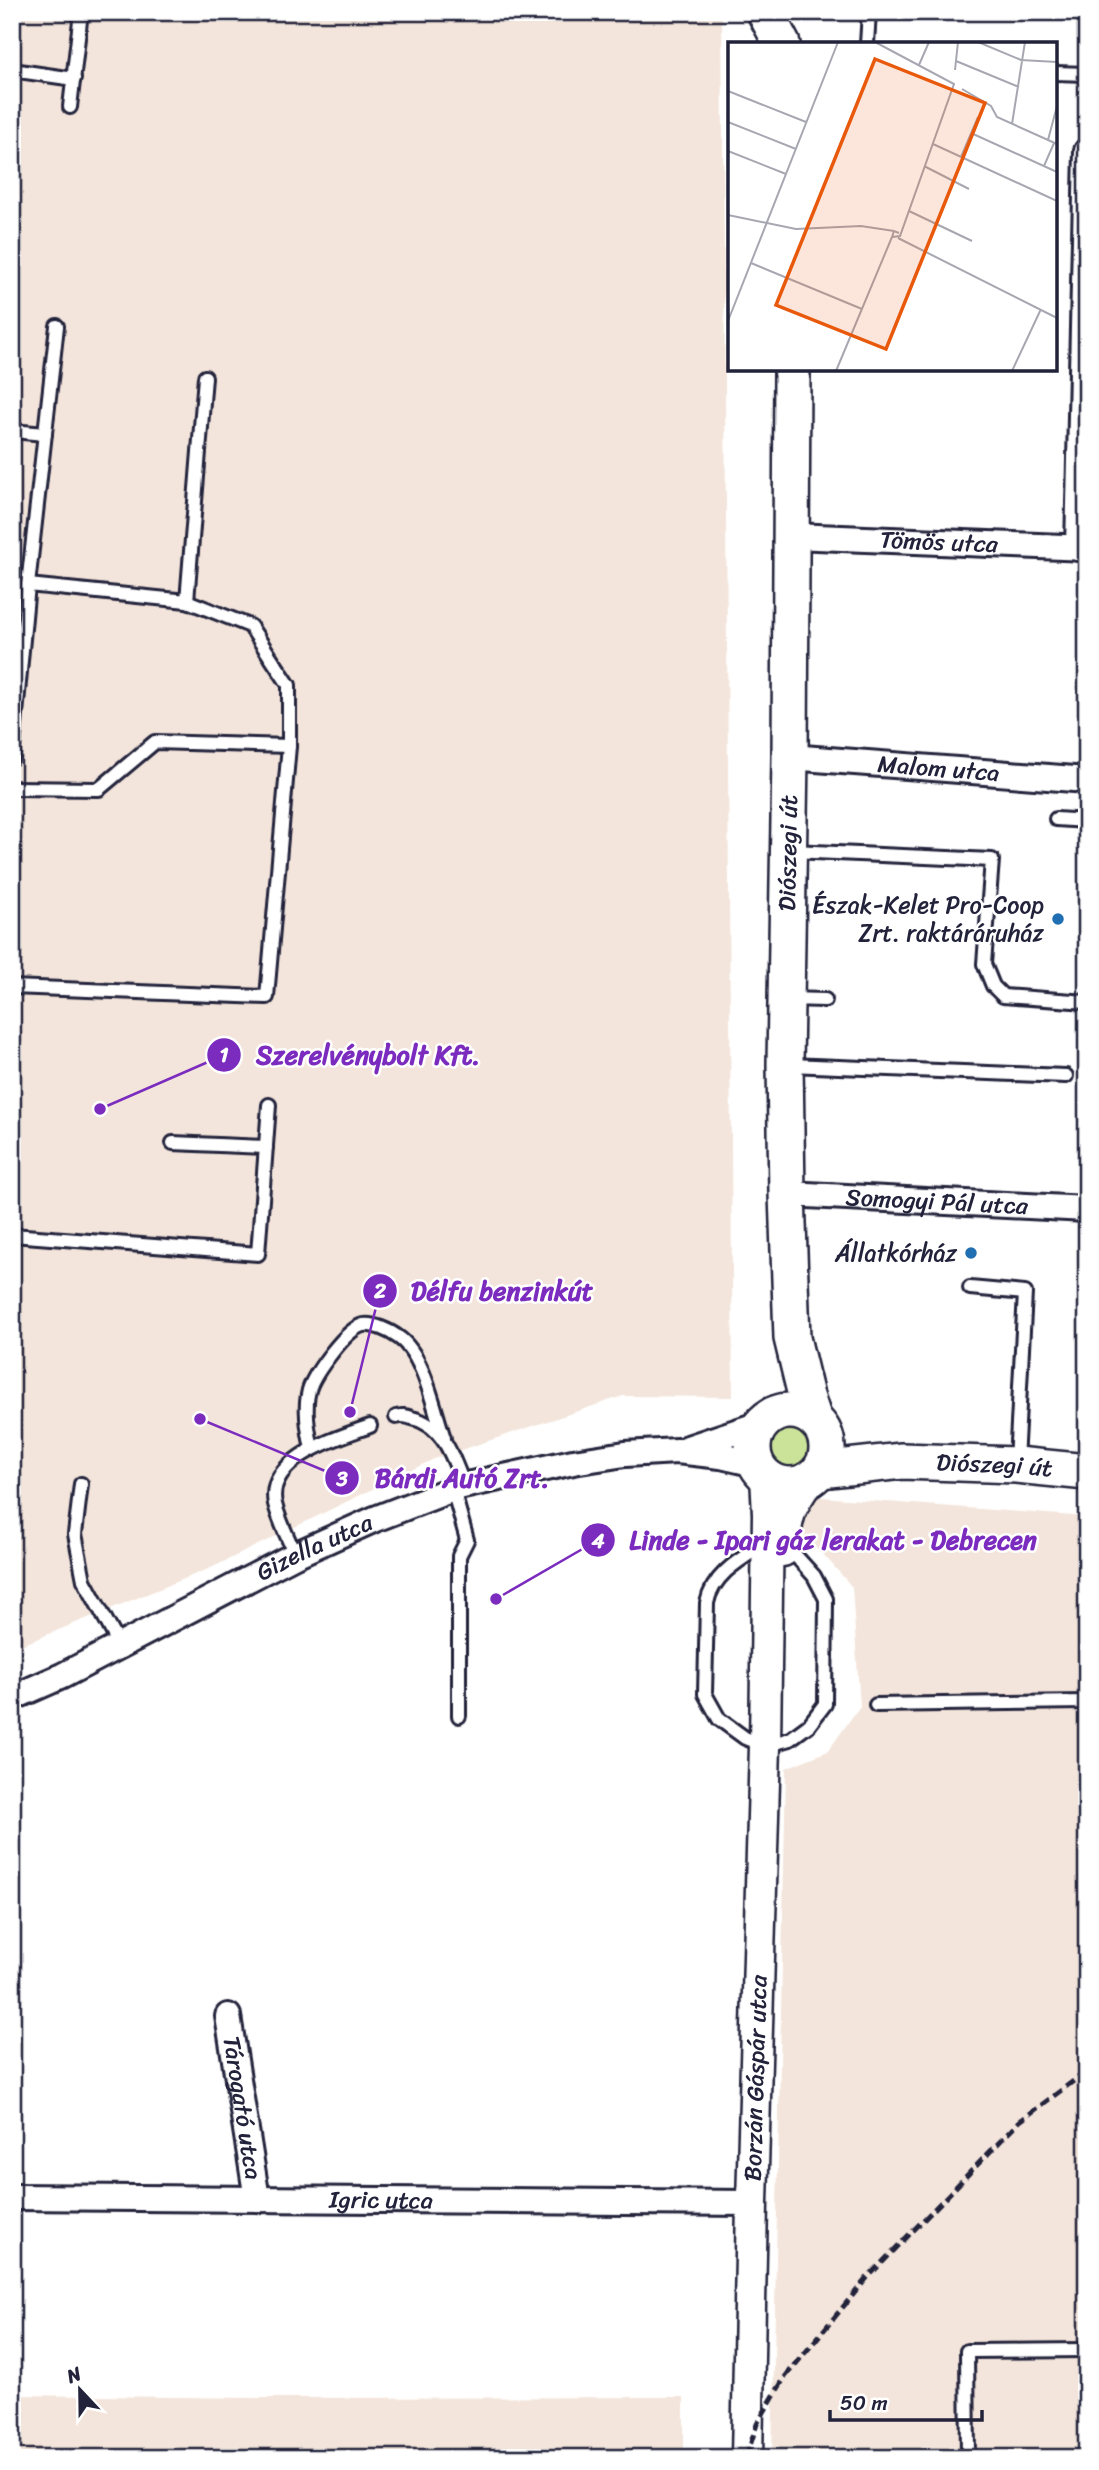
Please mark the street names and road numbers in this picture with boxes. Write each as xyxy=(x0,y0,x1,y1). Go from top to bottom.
street label: Tömös utca xyxy=(879,519,1000,565)
street label: Malom utca xyxy=(876,743,1001,794)
street label: Diószegi út xyxy=(766,795,810,911)
street label: Somogyi Pál utca xyxy=(845,1176,1030,1227)
street label: Diószegi út xyxy=(936,1441,1055,1489)
street label: Gizella utca xyxy=(248,1501,380,1593)
street label: Borzán Gáspár utca xyxy=(732,1973,780,2182)
street label: Tárogató utca xyxy=(210,2033,275,2183)
street label: Igric utca xyxy=(328,2179,433,2221)

